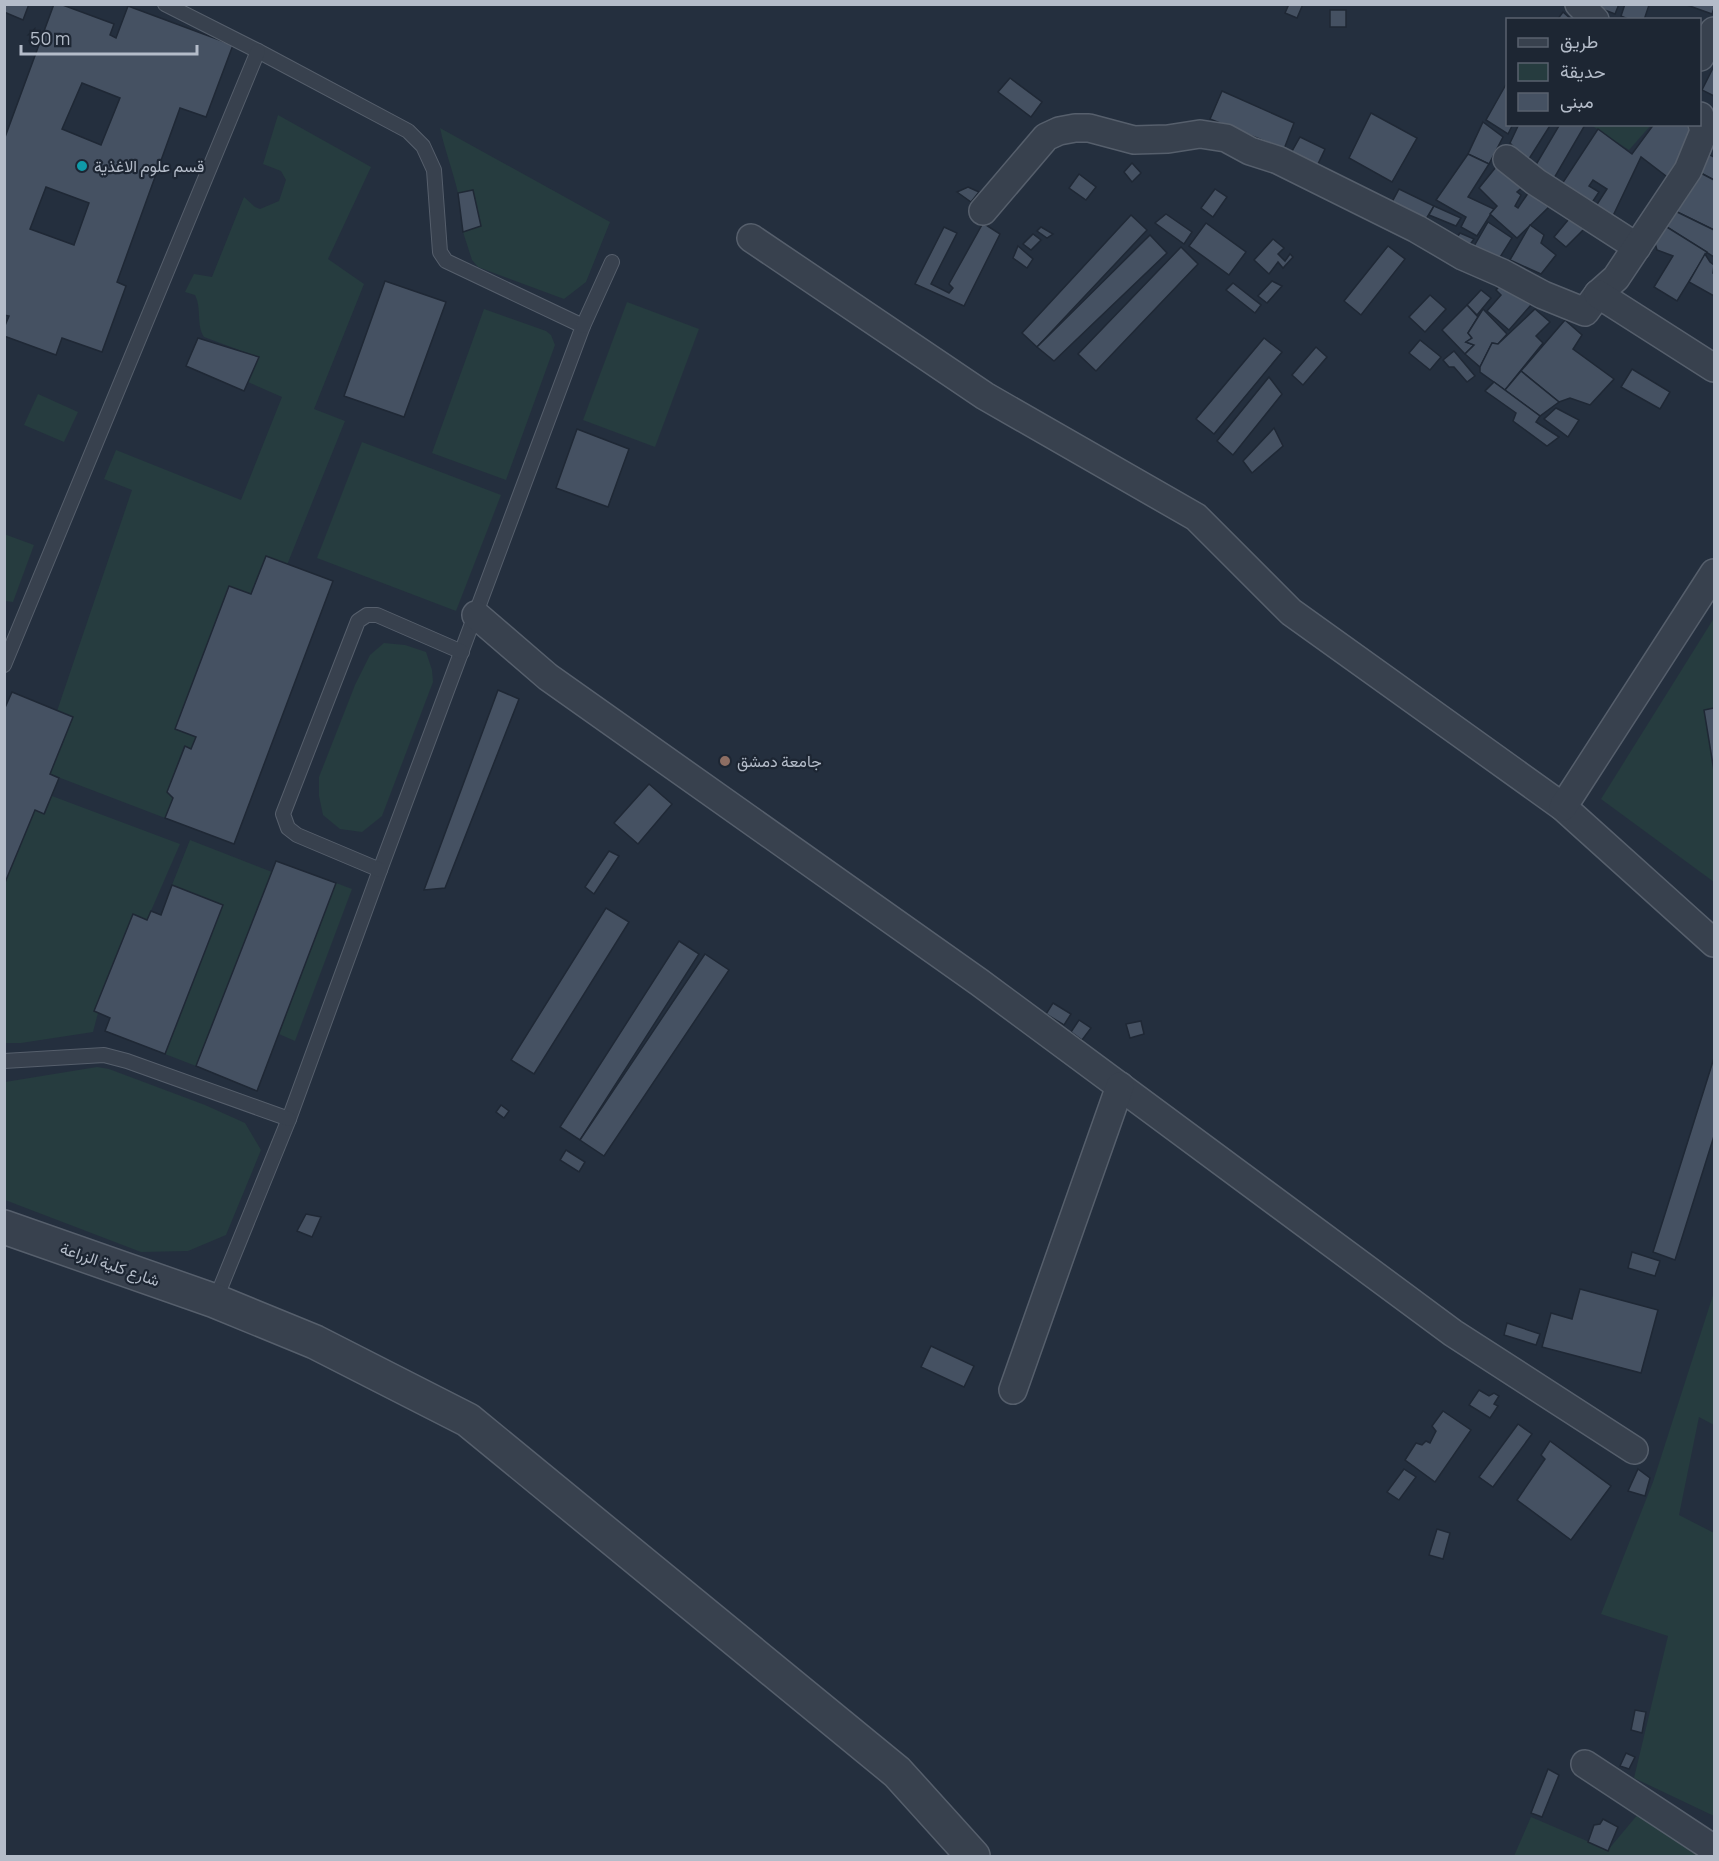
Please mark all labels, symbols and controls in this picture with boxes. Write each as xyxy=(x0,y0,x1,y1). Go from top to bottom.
scale bar xyxy=(21,18,196,56)
legend xyxy=(1506,18,1701,126)
text: 50 m xyxy=(30,26,70,50)
text: طريق xyxy=(1560,29,1598,53)
text: حديقة xyxy=(1560,59,1606,83)
text: مبنى xyxy=(1560,89,1594,113)
place label: قسم علوم الاغذية xyxy=(94,155,204,177)
marker: قسم علوم الاغذية xyxy=(75,159,89,173)
place label: جامعة دمشق xyxy=(737,750,822,772)
marker: جامعة دمشق xyxy=(718,754,732,768)
street label: شارع كلية الزراعة xyxy=(57,1237,163,1292)

